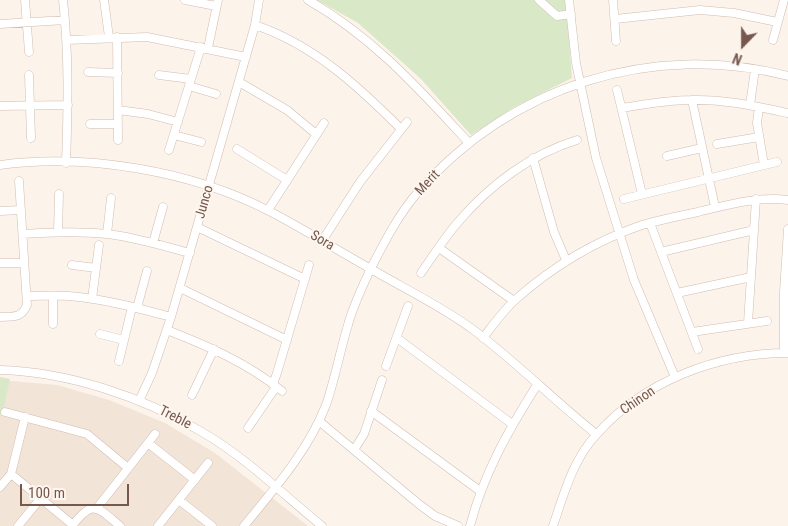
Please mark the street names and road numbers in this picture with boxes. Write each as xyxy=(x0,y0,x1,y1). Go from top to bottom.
street label: Merit xyxy=(412,167,444,199)
street label: Junco xyxy=(192,183,218,221)
street label: Sora xyxy=(307,227,337,255)
street label: Chinon xyxy=(617,383,659,419)
street label: Treble xyxy=(156,403,194,433)

